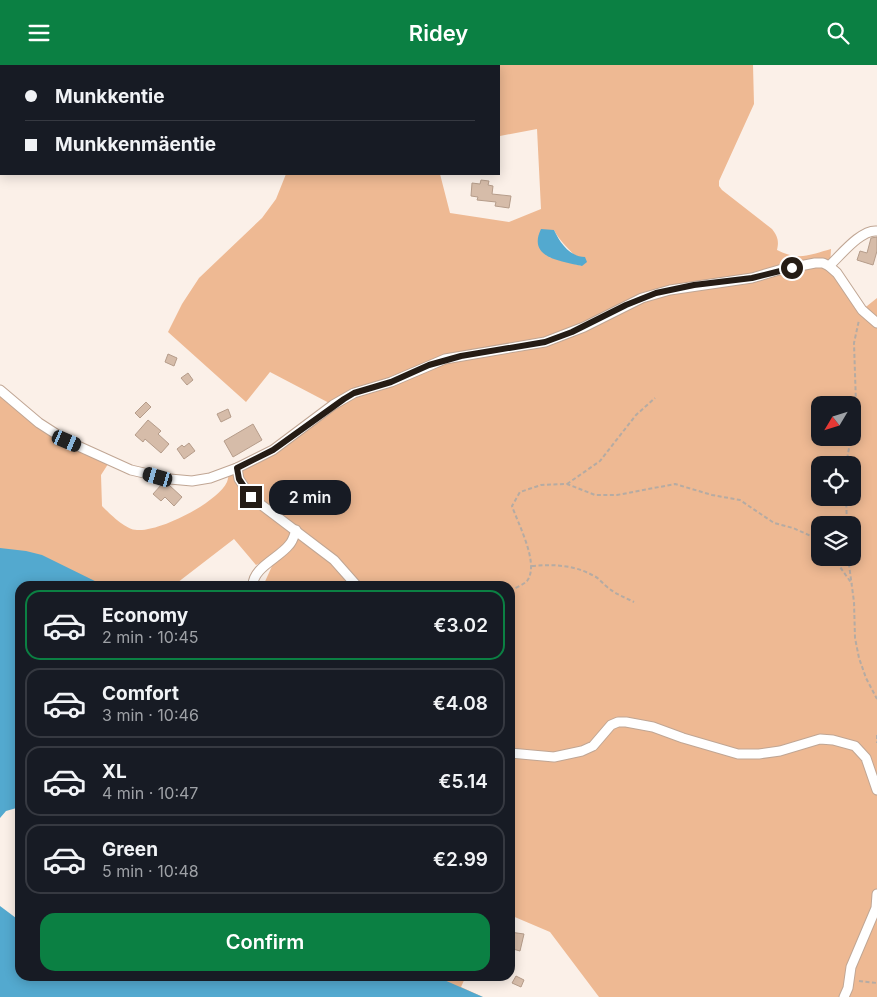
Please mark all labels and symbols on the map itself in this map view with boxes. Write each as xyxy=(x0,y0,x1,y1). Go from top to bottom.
route start xyxy=(781,257,803,279)
north arrow xyxy=(811,396,861,446)
car xyxy=(50,428,83,454)
car xyxy=(141,466,174,488)
callout: 2 min xyxy=(268,479,351,515)
route end xyxy=(240,486,262,508)

